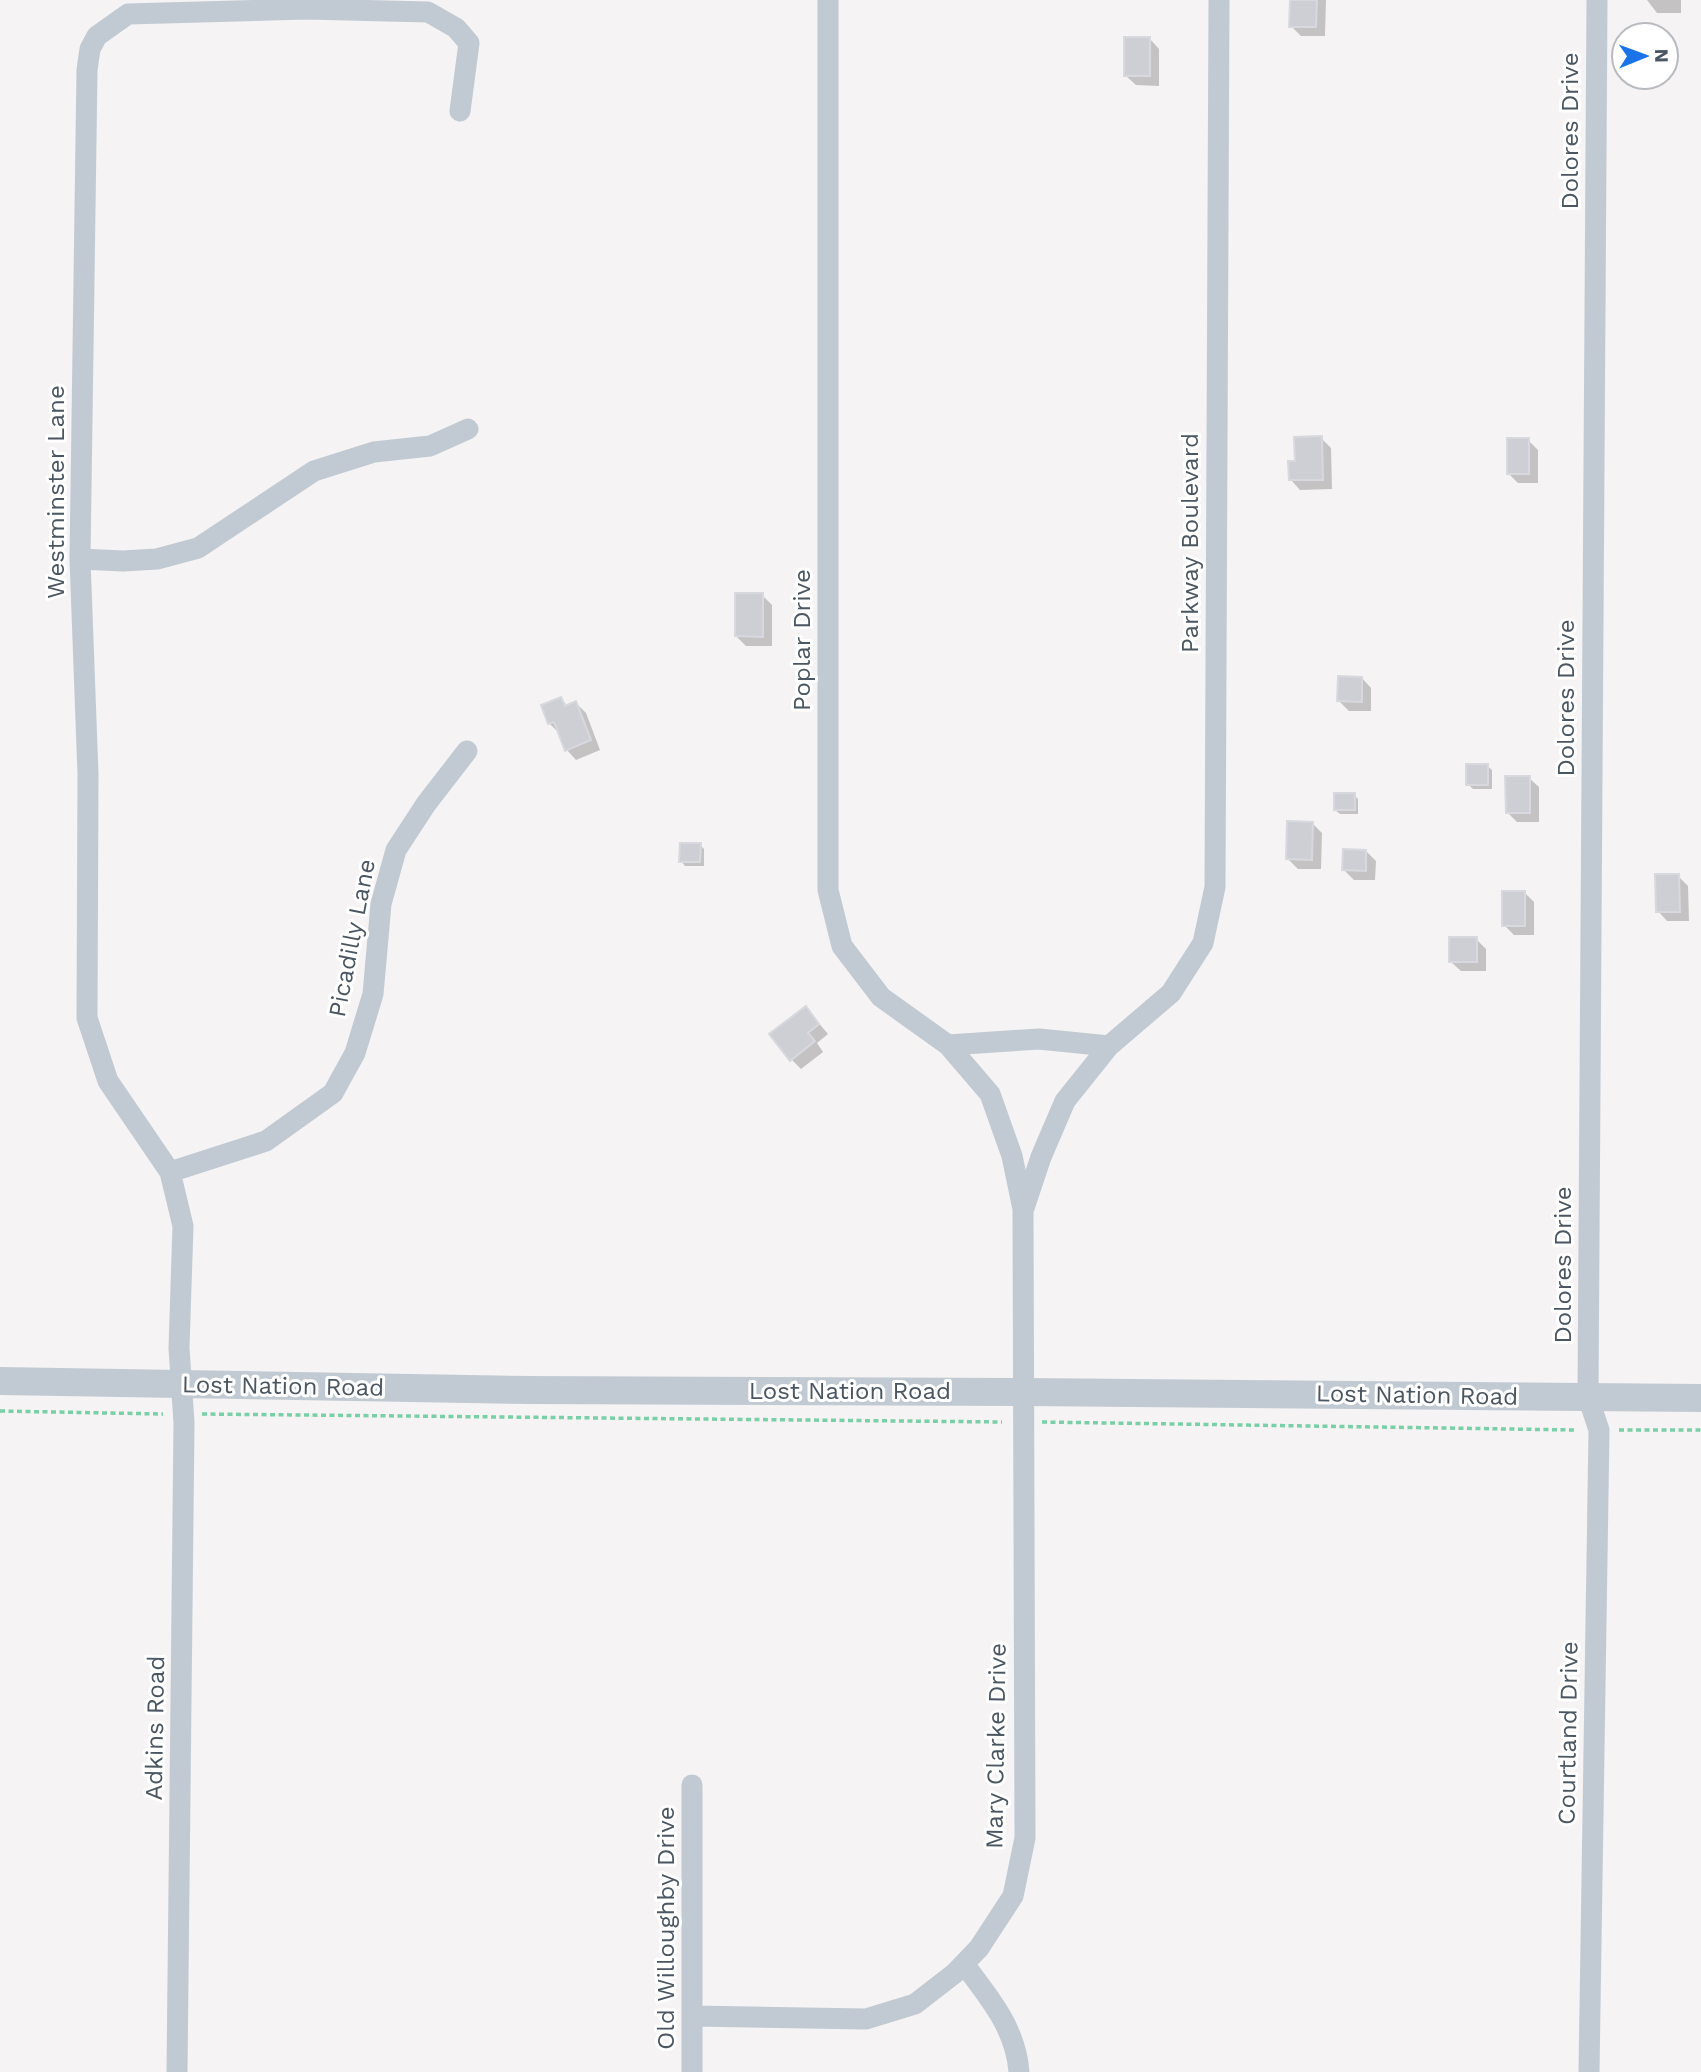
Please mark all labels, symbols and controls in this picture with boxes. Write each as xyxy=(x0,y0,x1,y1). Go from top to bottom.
north arrow xyxy=(1610,21,1680,91)
text: N xyxy=(1650,48,1673,63)
street label: Dolores Drive xyxy=(1556,52,1584,210)
street label: Westminster Lane xyxy=(42,385,70,599)
street label: Parkway Boulevard xyxy=(1176,433,1204,653)
street label: Poplar Drive xyxy=(788,569,816,711)
street label: Dolores Drive xyxy=(1552,619,1580,777)
street label: Picadilly Lane xyxy=(323,857,381,1019)
street label: Dolores Drive xyxy=(1549,1186,1577,1344)
street label: Lost Nation Road xyxy=(182,1370,384,1402)
street label: Lost Nation Road xyxy=(749,1377,951,1405)
street label: Lost Nation Road xyxy=(1316,1379,1518,1411)
street label: Courtland Drive xyxy=(1552,1641,1584,1825)
street label: Mary Clarke Drive xyxy=(980,1643,1012,1849)
street label: Adkins Road xyxy=(140,1655,170,1801)
street label: Old Willoughby Drive xyxy=(652,1806,680,2050)

